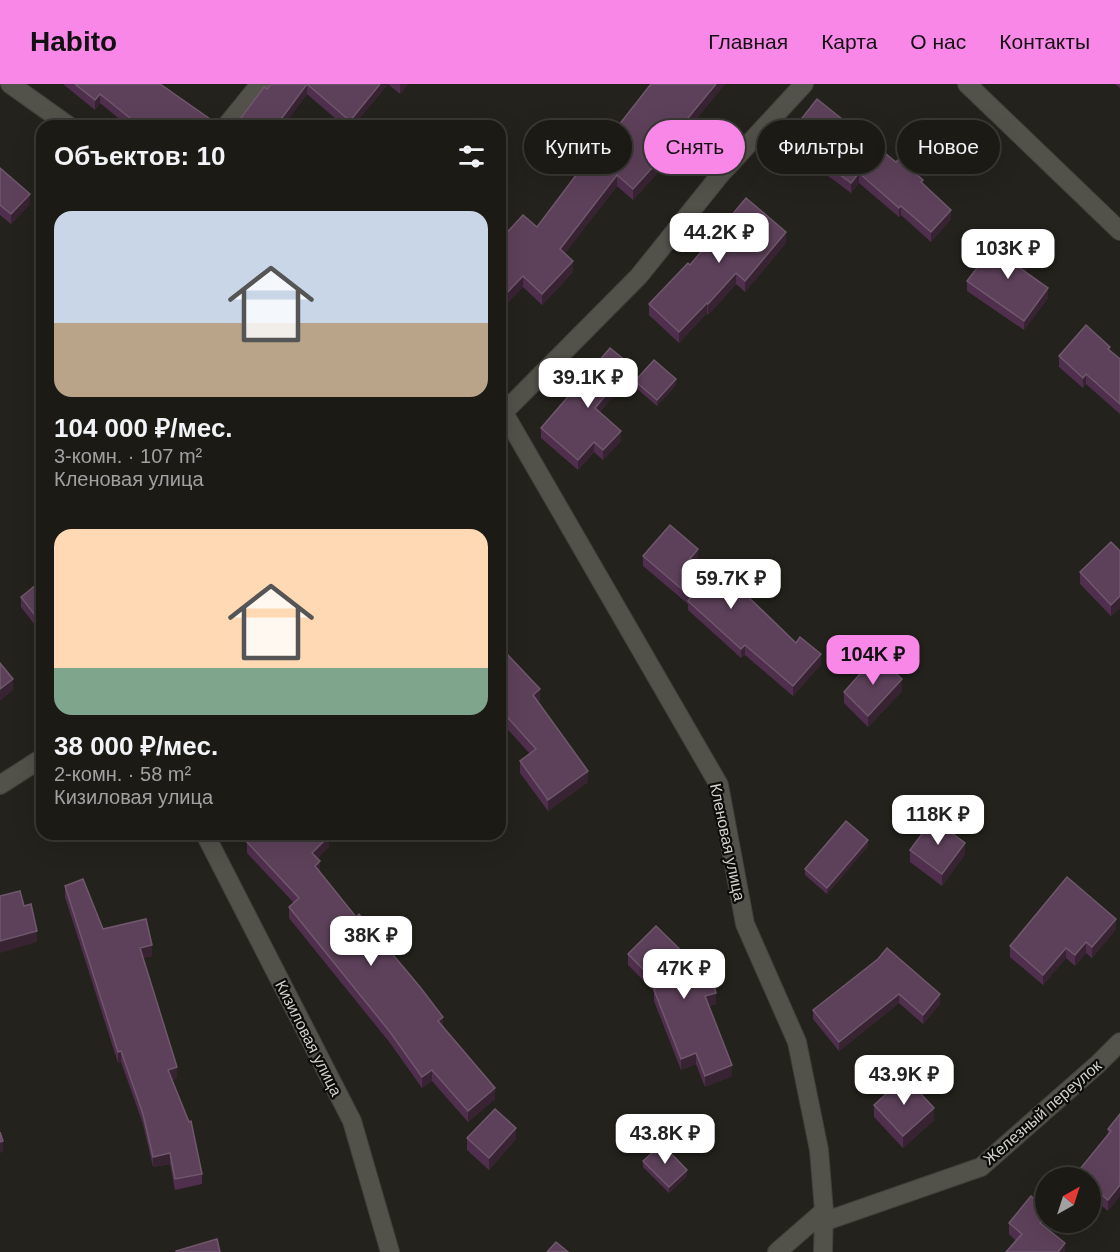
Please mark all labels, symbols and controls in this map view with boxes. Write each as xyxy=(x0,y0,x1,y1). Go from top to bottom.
text: Habito xyxy=(30,26,117,57)
text: Главная xyxy=(708,30,788,53)
text: Карта xyxy=(821,30,877,53)
text: О нас xyxy=(910,30,966,53)
text: Контакты xyxy=(999,30,1090,53)
chip: Купить xyxy=(524,120,632,174)
chip: Снять xyxy=(644,120,745,174)
chip: Фильтры xyxy=(757,120,885,174)
chip: Новое xyxy=(897,120,1000,174)
icon: filters xyxy=(455,140,488,173)
text: Объектов: 10 xyxy=(54,141,225,171)
pin: 44.2K ₽ xyxy=(664,213,774,264)
text: 44.2K ₽ xyxy=(684,221,754,243)
pin: 103K ₽ xyxy=(959,229,1057,280)
text: 103K ₽ xyxy=(975,237,1041,259)
icon: home xyxy=(217,250,325,358)
pin: 39.1K ₽ xyxy=(533,358,643,409)
text: 39.1K ₽ xyxy=(553,366,623,388)
text: 104 000 ₽/мес. xyxy=(54,413,233,443)
text: 3-комн. · 107 m² xyxy=(54,445,202,467)
text: Кленовая улица xyxy=(54,468,204,490)
pin: 59.7K ₽ xyxy=(676,559,786,610)
text: 59.7K ₽ xyxy=(696,567,766,589)
icon: home xyxy=(217,568,325,676)
pin: 104K ₽ xyxy=(824,635,922,686)
text: 104K ₽ xyxy=(840,643,906,665)
text: 38 000 ₽/мес. xyxy=(54,731,218,761)
text: 2-комн. · 58 m² xyxy=(54,763,191,785)
street label: Кленовая улица xyxy=(707,782,748,902)
text: Кизиловая улица xyxy=(54,786,213,808)
pin: 118K ₽ xyxy=(889,795,987,846)
text: 118K ₽ xyxy=(906,803,970,825)
pin: 38K ₽ xyxy=(329,916,413,967)
text: 38K ₽ xyxy=(344,924,398,946)
pin: 47K ₽ xyxy=(642,949,726,1000)
text: 47K ₽ xyxy=(657,957,711,979)
street label: Кизиловая улица xyxy=(272,978,345,1099)
pin: 43.9K ₽ xyxy=(849,1055,959,1106)
street label: Железный переулок xyxy=(980,1056,1105,1168)
text: 43.9K ₽ xyxy=(869,1063,939,1085)
pin: 43.8K ₽ xyxy=(610,1114,720,1165)
text: 43.8K ₽ xyxy=(630,1122,700,1144)
north arrow xyxy=(1035,1167,1101,1233)
map controls xyxy=(1035,1167,1101,1233)

